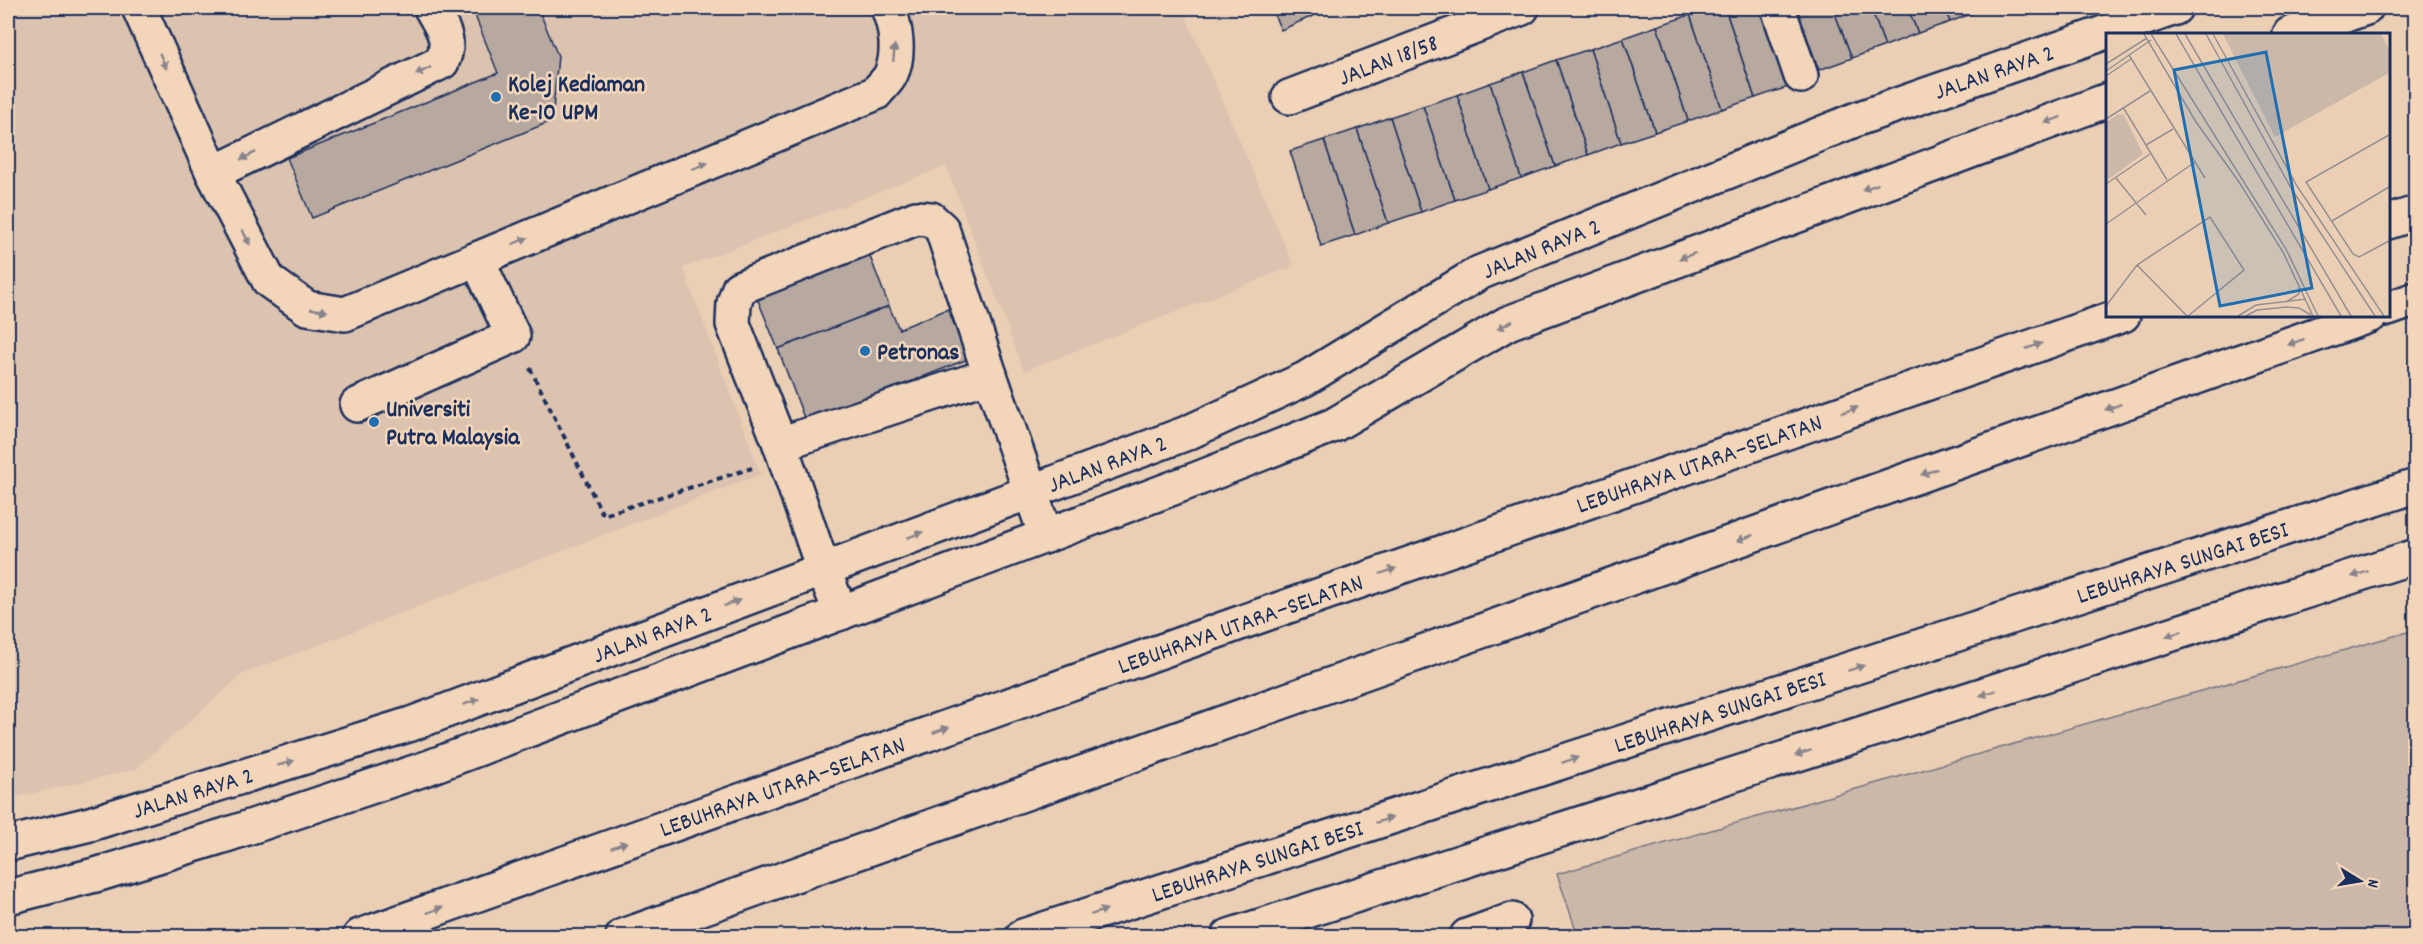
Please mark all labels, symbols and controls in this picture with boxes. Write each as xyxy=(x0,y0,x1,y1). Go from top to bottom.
street label: JALAN 18/58 xyxy=(1334,27,1444,97)
inset map xyxy=(2106,33,2390,316)
street label: JALAN RAYA 2 xyxy=(1930,37,2059,111)
one-way arrow xyxy=(889,43,899,62)
one-way arrow xyxy=(158,52,167,69)
one-way arrow xyxy=(415,66,432,75)
place label: Kolej Kediaman Ke-10 UPM xyxy=(508,69,645,131)
marker: Kolej Kediaman Ke-10 UPM xyxy=(489,90,503,104)
one-way arrow xyxy=(2044,116,2062,125)
one-way arrow xyxy=(240,152,257,161)
one-way arrow xyxy=(691,161,709,170)
one-way arrow xyxy=(1861,183,1879,193)
street label: JALAN RAYA 2 xyxy=(1478,211,1607,290)
one-way arrow xyxy=(241,229,251,246)
one-way arrow xyxy=(511,236,529,245)
one-way arrow xyxy=(1678,251,1696,261)
one-way arrow xyxy=(310,305,329,314)
one-way arrow xyxy=(1497,320,1514,330)
place label: Petronas xyxy=(877,337,959,371)
one-way arrow xyxy=(2287,337,2305,347)
one-way arrow xyxy=(2025,340,2043,350)
marker: Petronas xyxy=(858,344,872,358)
place label: Universiti Putra Malaysia xyxy=(386,394,520,456)
one-way arrow xyxy=(2104,402,2122,412)
one-way arrow xyxy=(1841,405,1859,415)
street label: LEBUHRAYA UTARA–SELATAN xyxy=(1572,407,1827,524)
marker: Universiti Putra Malaysia xyxy=(367,415,381,429)
street label: JALAN RAYA 2 xyxy=(1044,428,1173,504)
one-way arrow xyxy=(1920,468,1938,478)
street label: LEBUHRAYA SUNGAI BESI xyxy=(2073,514,2294,615)
one-way arrow xyxy=(906,530,924,540)
one-way arrow xyxy=(1736,533,1754,543)
one-way arrow xyxy=(1379,566,1397,576)
street label: LEBUHRAYA UTARA–SELATAN xyxy=(1114,567,1368,685)
one-way arrow xyxy=(2351,570,2369,579)
one-way arrow xyxy=(723,598,741,608)
street label: JALAN RAYA 2 xyxy=(589,599,717,674)
one-way arrow xyxy=(2165,629,2183,639)
one-way arrow xyxy=(1847,662,1865,672)
street label: LEBUHRAYA SUNGAI BESI xyxy=(1610,664,1831,764)
one-way arrow xyxy=(1979,689,1997,698)
one-way arrow xyxy=(462,696,480,706)
one-way arrow xyxy=(932,724,950,734)
street label: LEBUHRAYA UTARA–SELATAN xyxy=(656,729,910,848)
one-way arrow xyxy=(1794,748,1812,758)
one-way arrow xyxy=(1561,754,1579,764)
one-way arrow xyxy=(277,758,295,767)
street label: JALAN RAYA 2 xyxy=(129,760,258,830)
street label: LEBUHRAYA SUNGAI BESI xyxy=(1148,813,1369,913)
one-way arrow xyxy=(1376,814,1394,824)
one-way arrow xyxy=(610,839,628,849)
north arrow xyxy=(2330,851,2390,911)
text: N xyxy=(2360,877,2384,890)
one-way arrow xyxy=(426,904,444,914)
one-way arrow xyxy=(1090,906,1108,916)

